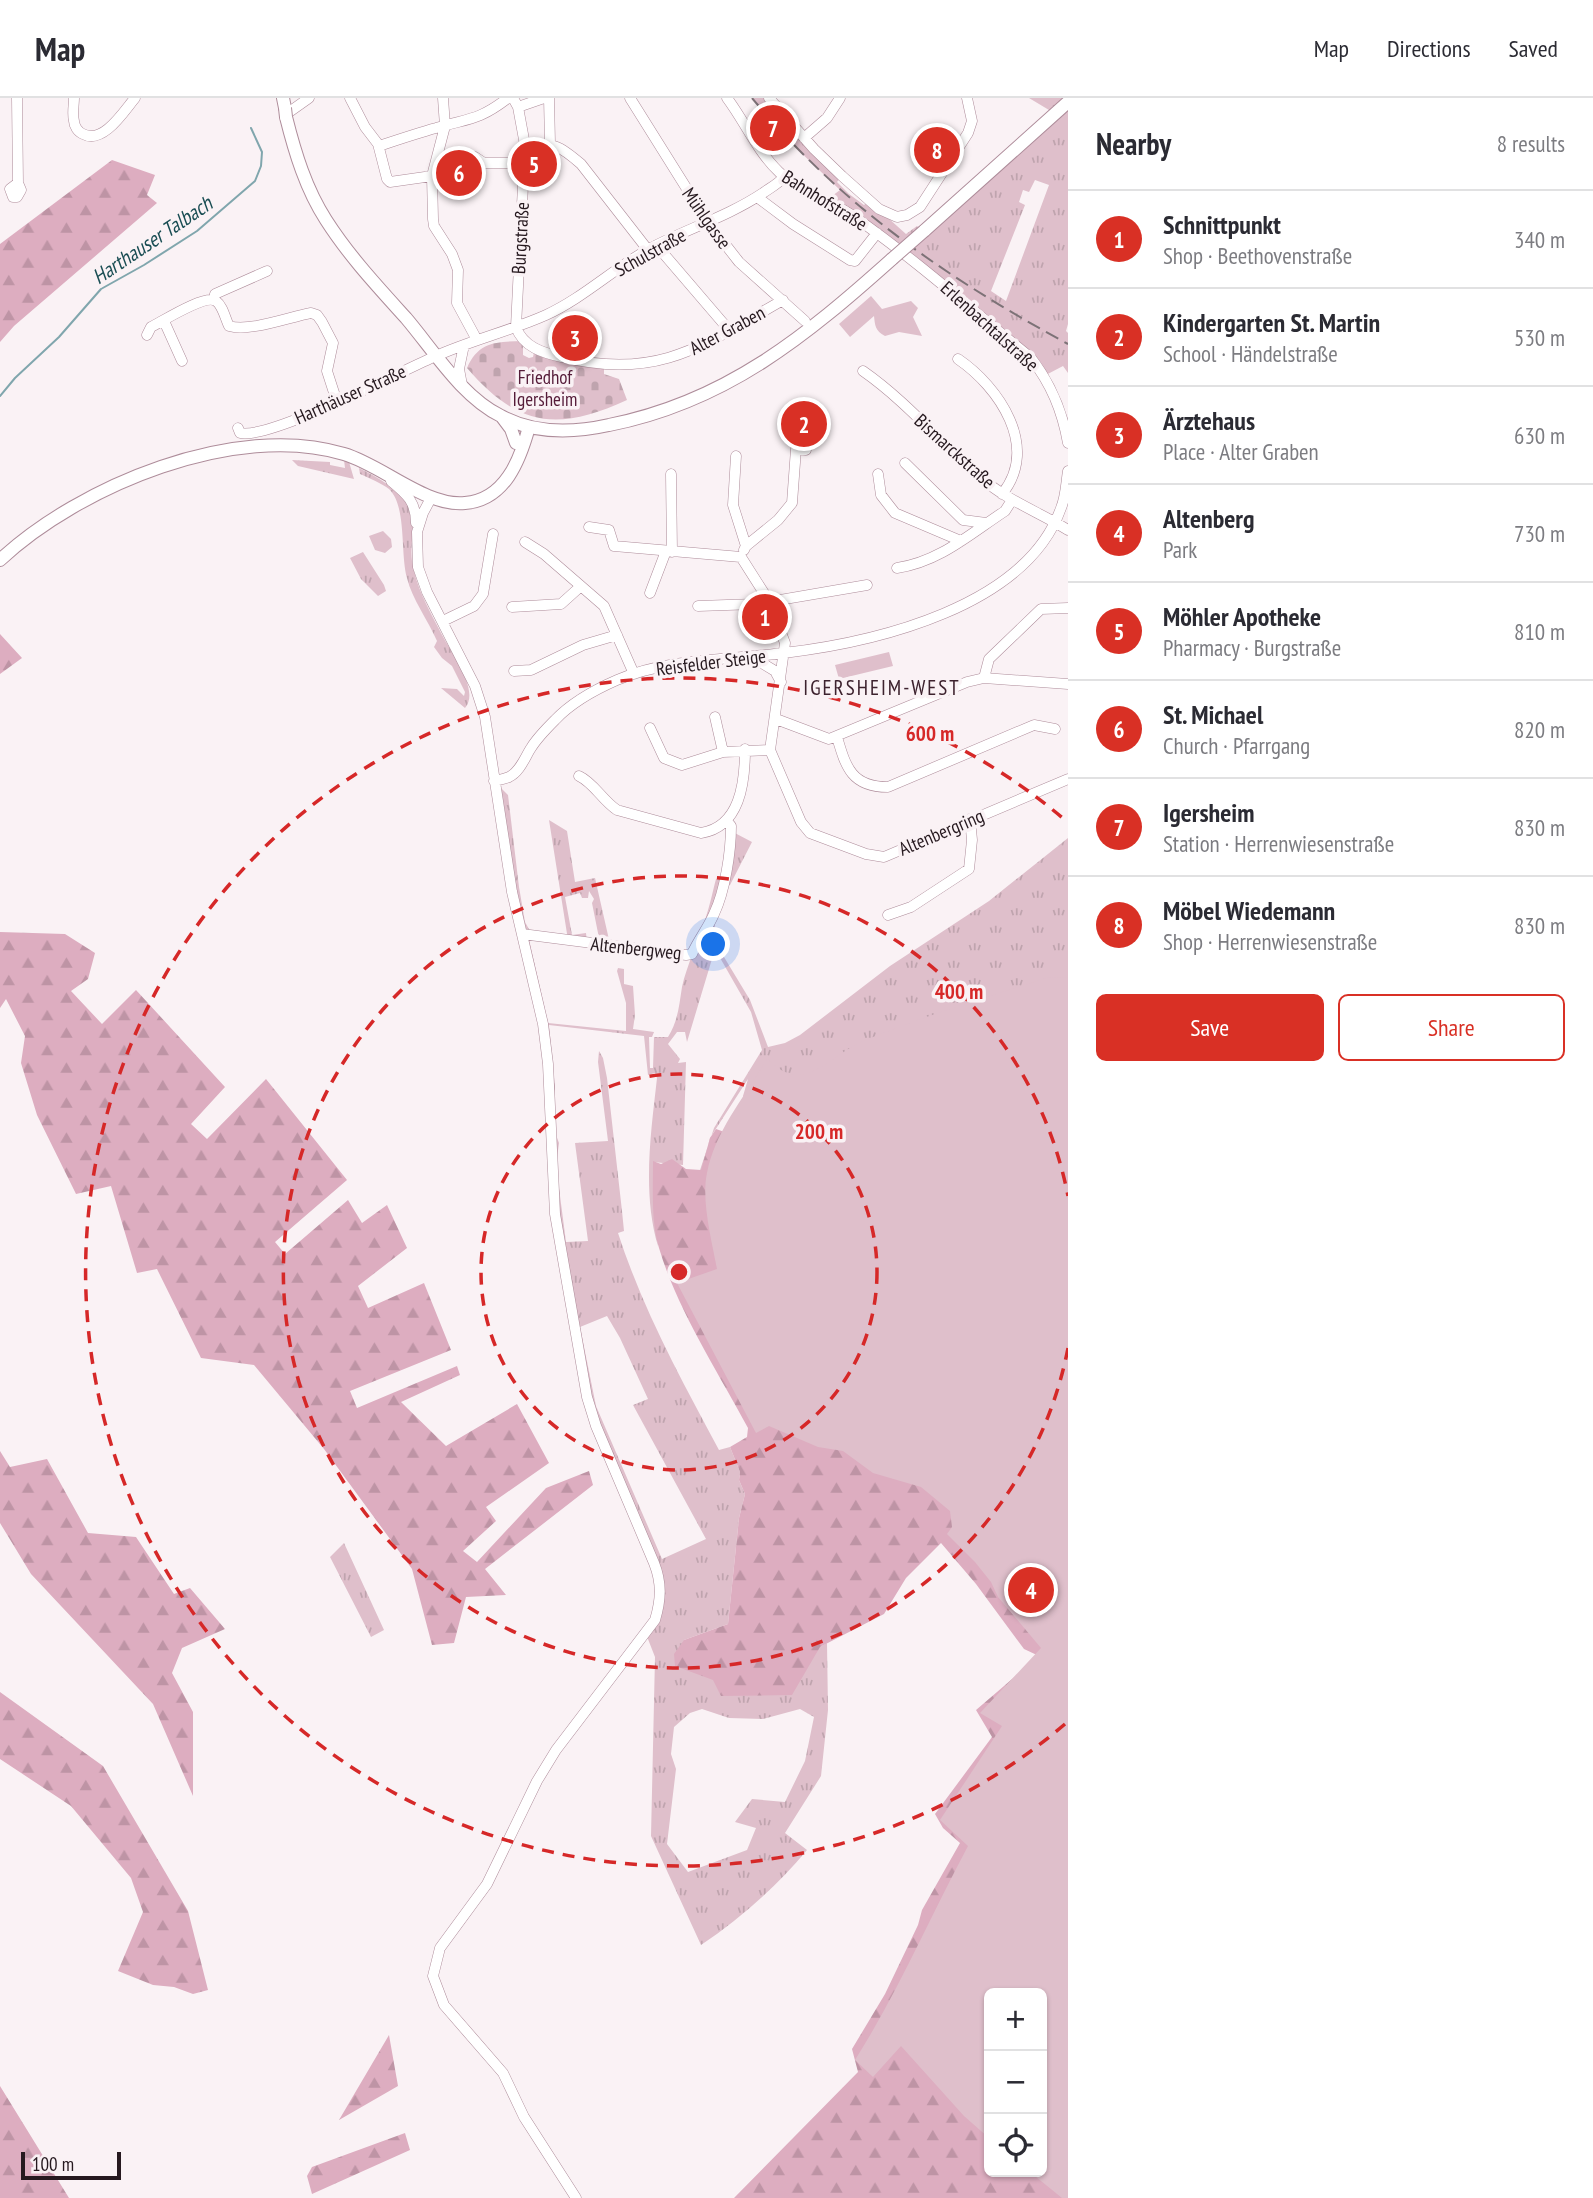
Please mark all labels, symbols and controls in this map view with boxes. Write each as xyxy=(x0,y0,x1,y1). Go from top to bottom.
text: Map xyxy=(35,27,85,70)
text: Map xyxy=(1314,33,1349,64)
text: Directions xyxy=(1387,33,1471,64)
text: Saved xyxy=(1509,33,1558,64)
pin: 7 xyxy=(750,102,796,154)
pin: 8 xyxy=(914,124,960,176)
text: Nearby xyxy=(1096,124,1171,163)
text: 8 results xyxy=(1497,129,1565,158)
pin: 5 xyxy=(511,138,557,190)
pin: 6 xyxy=(436,147,482,199)
street label: Bahnhofstraße xyxy=(778,164,872,236)
street label: Mühlgasse xyxy=(677,183,737,254)
water label: Harthauser Talbach xyxy=(87,189,219,290)
street label: Burgstraße xyxy=(506,201,534,275)
text: Schnittpunkt xyxy=(1163,208,1281,241)
street label: Schulstraße xyxy=(610,223,690,281)
text: 1 xyxy=(1114,225,1125,254)
text: 340 m xyxy=(1514,225,1565,254)
text: Shop · Beethovenstraße xyxy=(1163,241,1352,270)
street label: Erlenbachtalstraße xyxy=(936,276,1044,376)
street label: Alter Graben xyxy=(685,300,769,360)
text: Kindergarten St. Martin xyxy=(1163,306,1380,339)
pin: 3 xyxy=(552,312,598,364)
text: 2 xyxy=(1114,323,1125,352)
text: 530 m xyxy=(1514,323,1565,352)
text: School · Händelstraße xyxy=(1163,339,1338,368)
street label: Harthäuser Straße xyxy=(290,359,410,429)
park label: Friedhof Igersheim xyxy=(513,365,577,411)
pin: 2 xyxy=(781,398,827,450)
text: Ärztehaus xyxy=(1163,404,1255,437)
street label: Bismarckstraße xyxy=(910,408,1000,494)
text: 3 xyxy=(1114,421,1125,450)
text: 630 m xyxy=(1514,421,1565,450)
text: Place · Alter Graben xyxy=(1163,437,1319,466)
text: Altenberg xyxy=(1163,502,1255,535)
text: 4 xyxy=(1114,519,1125,548)
text: 730 m xyxy=(1514,519,1565,548)
text: Park xyxy=(1163,535,1197,564)
pin: 1 xyxy=(742,591,788,643)
text: Möhler Apotheke xyxy=(1163,600,1321,633)
text: 5 xyxy=(1114,617,1125,646)
text: 810 m xyxy=(1514,617,1565,646)
text: Pharmacy · Burgstraße xyxy=(1163,633,1341,662)
street label: Reisfelder Steige xyxy=(655,643,767,681)
district label: IGERSHEIM-WEST xyxy=(803,674,961,701)
text: St. Michael xyxy=(1163,698,1263,731)
text: 6 xyxy=(1114,715,1125,744)
text: 820 m xyxy=(1514,715,1565,744)
text: 600 m xyxy=(906,720,954,747)
text: Church · Pfarrgang xyxy=(1163,731,1310,760)
text: Igersheim xyxy=(1163,796,1254,829)
street label: Altenbergring xyxy=(895,803,987,861)
text: 7 xyxy=(1114,813,1125,842)
text: 830 m xyxy=(1514,813,1565,842)
text: Station · Herrenwiesenstraße xyxy=(1163,829,1394,858)
text: Möbel Wiedemann xyxy=(1163,894,1335,927)
text: 8 xyxy=(1114,911,1125,940)
text: 830 m xyxy=(1514,911,1565,940)
your location xyxy=(696,927,730,961)
text: Shop · Herrenwiesenstraße xyxy=(1163,927,1377,956)
street label: Altenbergweg xyxy=(589,931,683,965)
text: 400 m xyxy=(935,978,983,1005)
button: Save xyxy=(1096,994,1324,1061)
button: Share xyxy=(1338,994,1565,1061)
text: 200 m xyxy=(795,1118,843,1145)
centre of rings xyxy=(667,1260,691,1284)
pin: 4 xyxy=(1008,1564,1054,1616)
map controls xyxy=(984,1988,1047,2177)
button: + xyxy=(984,1988,1047,2051)
button: − xyxy=(984,2051,1047,2114)
button: locate xyxy=(984,2114,1047,2177)
scale bar xyxy=(21,2149,121,2181)
text: 100 m xyxy=(32,2152,74,2176)

